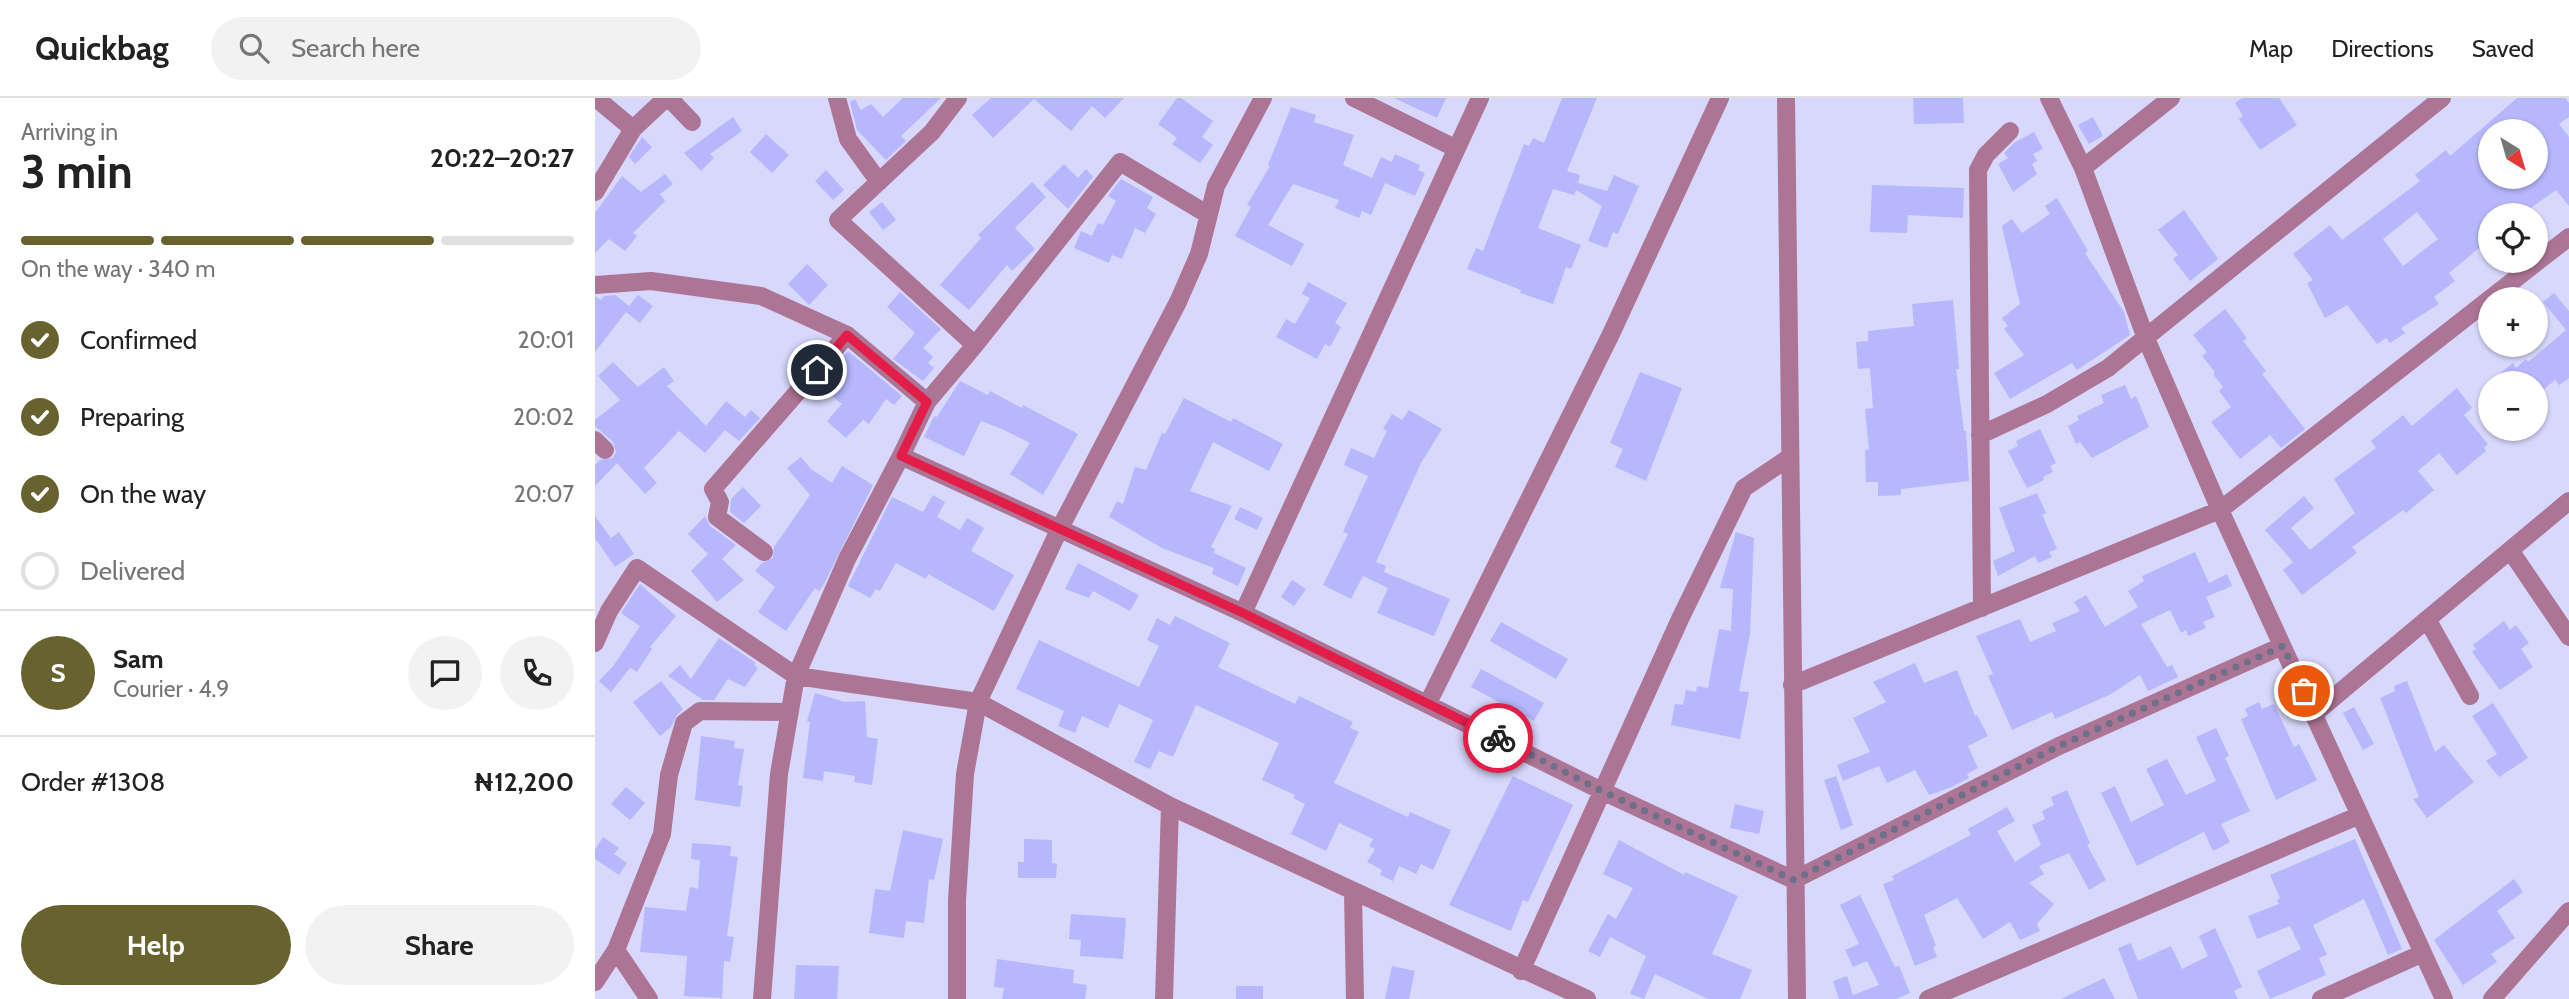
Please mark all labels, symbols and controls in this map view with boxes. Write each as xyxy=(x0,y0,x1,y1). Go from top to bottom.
search box xyxy=(211,17,701,80)
text: Quickbag xyxy=(35,28,169,68)
icon: search xyxy=(235,29,273,67)
text: Search here xyxy=(291,32,420,64)
text: Map xyxy=(2249,34,2293,63)
text: Directions xyxy=(2331,34,2434,63)
text: Saved xyxy=(2472,34,2534,63)
text: Arriving in xyxy=(21,118,118,146)
north arrow xyxy=(2478,119,2548,189)
map controls xyxy=(2478,119,2548,441)
text: 20:22–20:27 xyxy=(430,142,574,174)
text: 3 min xyxy=(21,144,133,200)
button: locate xyxy=(2478,203,2548,273)
text: On the way · 340 m xyxy=(21,255,216,283)
button: + xyxy=(2478,287,2548,357)
icon: check xyxy=(21,321,59,359)
text: Confirmed xyxy=(80,324,197,356)
text: 20:01 xyxy=(518,326,574,354)
pin xyxy=(787,340,847,400)
icon: home xyxy=(798,351,836,389)
button: − xyxy=(2478,371,2548,441)
icon: check xyxy=(21,398,59,436)
text: Preparing xyxy=(80,401,184,433)
text: 20:02 xyxy=(513,403,574,431)
icon: check xyxy=(21,475,59,513)
text: On the way xyxy=(80,478,206,510)
text: 20:07 xyxy=(514,480,574,508)
text: Delivered xyxy=(80,555,185,587)
button: chat xyxy=(408,636,482,710)
button: phone xyxy=(500,636,574,710)
text: Sam xyxy=(113,643,164,675)
text: S xyxy=(50,657,66,689)
pin xyxy=(2274,661,2334,721)
icon: bag xyxy=(2285,672,2323,710)
text: Courier · 4.9 xyxy=(113,675,229,703)
courier xyxy=(1463,703,1533,773)
icon: bike xyxy=(1479,719,1517,757)
text: Order #1308 xyxy=(21,766,165,798)
text: ₦12,200 xyxy=(473,766,574,798)
button: Help xyxy=(21,905,291,985)
button: Share xyxy=(305,905,574,985)

